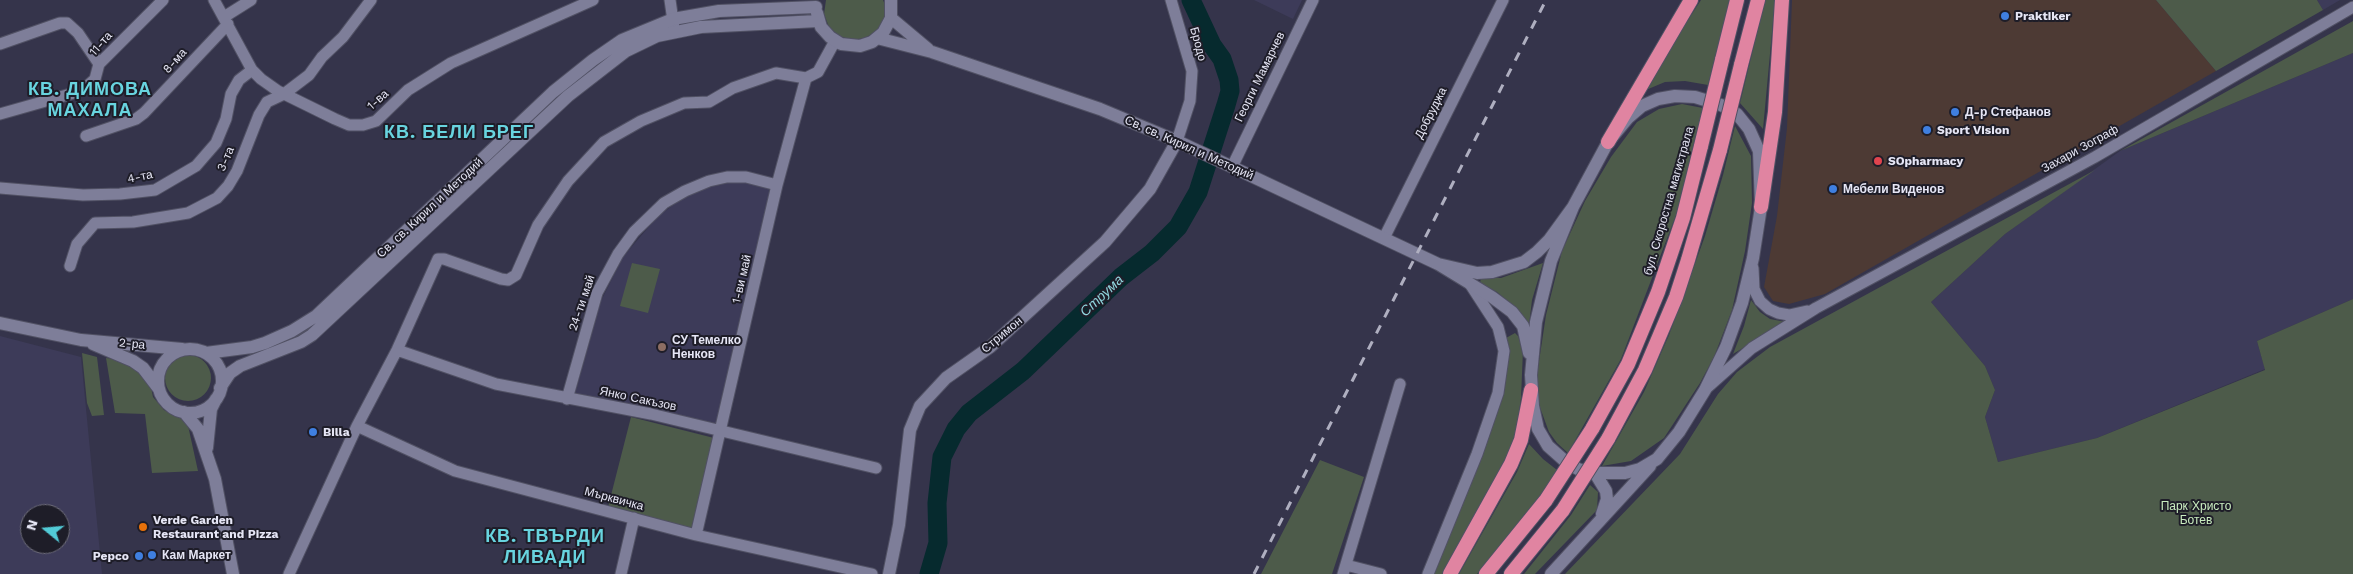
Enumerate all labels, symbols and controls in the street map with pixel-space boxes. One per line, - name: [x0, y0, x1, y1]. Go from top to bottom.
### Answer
- place label: Praktiker: [2015, 9, 2071, 23]
- marker: Praktiker: [1999, 10, 2011, 22]
- street label: Бродо: [1187, 25, 1209, 63]
- street label: 11-та: [86, 29, 116, 59]
- street label: Георги Мамарчев: [1232, 30, 1288, 124]
- street label: 8-ма: [160, 46, 190, 76]
- district label: КВ. ДИМОВА МАХАЛА: [27, 79, 153, 122]
- street label: Добруджа: [1412, 85, 1450, 141]
- street label: 1-ва: [364, 87, 392, 113]
- place label: Д-р Стефанов: [1965, 105, 2051, 119]
- marker: Д-р Стефанов: [1949, 106, 1961, 118]
- street label: Св. св. Кирил и Методий: [1122, 113, 1256, 183]
- district label: КВ. БЕЛИ БРЕГ: [382, 122, 536, 144]
- street label: Захари Зограф: [2039, 122, 2121, 176]
- place label: Sport Vision: [1937, 123, 2009, 137]
- marker: Sport Vision: [1921, 124, 1933, 136]
- street label: бул. Скоростна магистрала: [1641, 125, 1697, 277]
- street label: 3-та: [214, 145, 238, 173]
- place label: SOpharmacy: [1888, 154, 1963, 168]
- street label: Св. св. Кирил и Методий: [374, 155, 486, 261]
- marker: SOpharmacy: [1872, 155, 1884, 167]
- street label: 4-та: [126, 167, 154, 187]
- place label: Мебели Виденов: [1843, 182, 1944, 196]
- marker: Мебели Виденов: [1827, 183, 1839, 195]
- street label: 1-ви май: [729, 253, 755, 305]
- water label: Струма: [1077, 272, 1127, 320]
- street label: 24-ти май: [566, 273, 598, 333]
- street label: Стримон: [979, 314, 1025, 356]
- place label: СУ Темелко Ненков: [672, 333, 741, 361]
- street label: 2-ра: [118, 335, 146, 353]
- marker: СУ Темелко Ненков: [656, 341, 668, 353]
- street label: Янко Сакъзов: [598, 384, 678, 414]
- place label: Billa: [323, 425, 350, 439]
- marker: Billa: [307, 426, 319, 438]
- street label: Мърквичка: [583, 484, 645, 514]
- park label: Парк Христо Ботев: [2161, 499, 2231, 527]
- north arrow: [20, 504, 70, 554]
- place label: Verde Garden Restaurant and Pizza: [153, 513, 279, 541]
- text: N: [22, 518, 41, 532]
- marker: Verde Garden Restaurant and Pizza: [137, 521, 149, 533]
- district label: КВ. ТВЪРДИ ЛИВАДИ: [484, 526, 606, 568]
- place label: Кам Маркет: [162, 548, 231, 562]
- place label: Pepco: [93, 549, 129, 563]
- marker: Кам Маркет: [146, 549, 158, 561]
- marker: Pepco: [133, 550, 145, 562]

